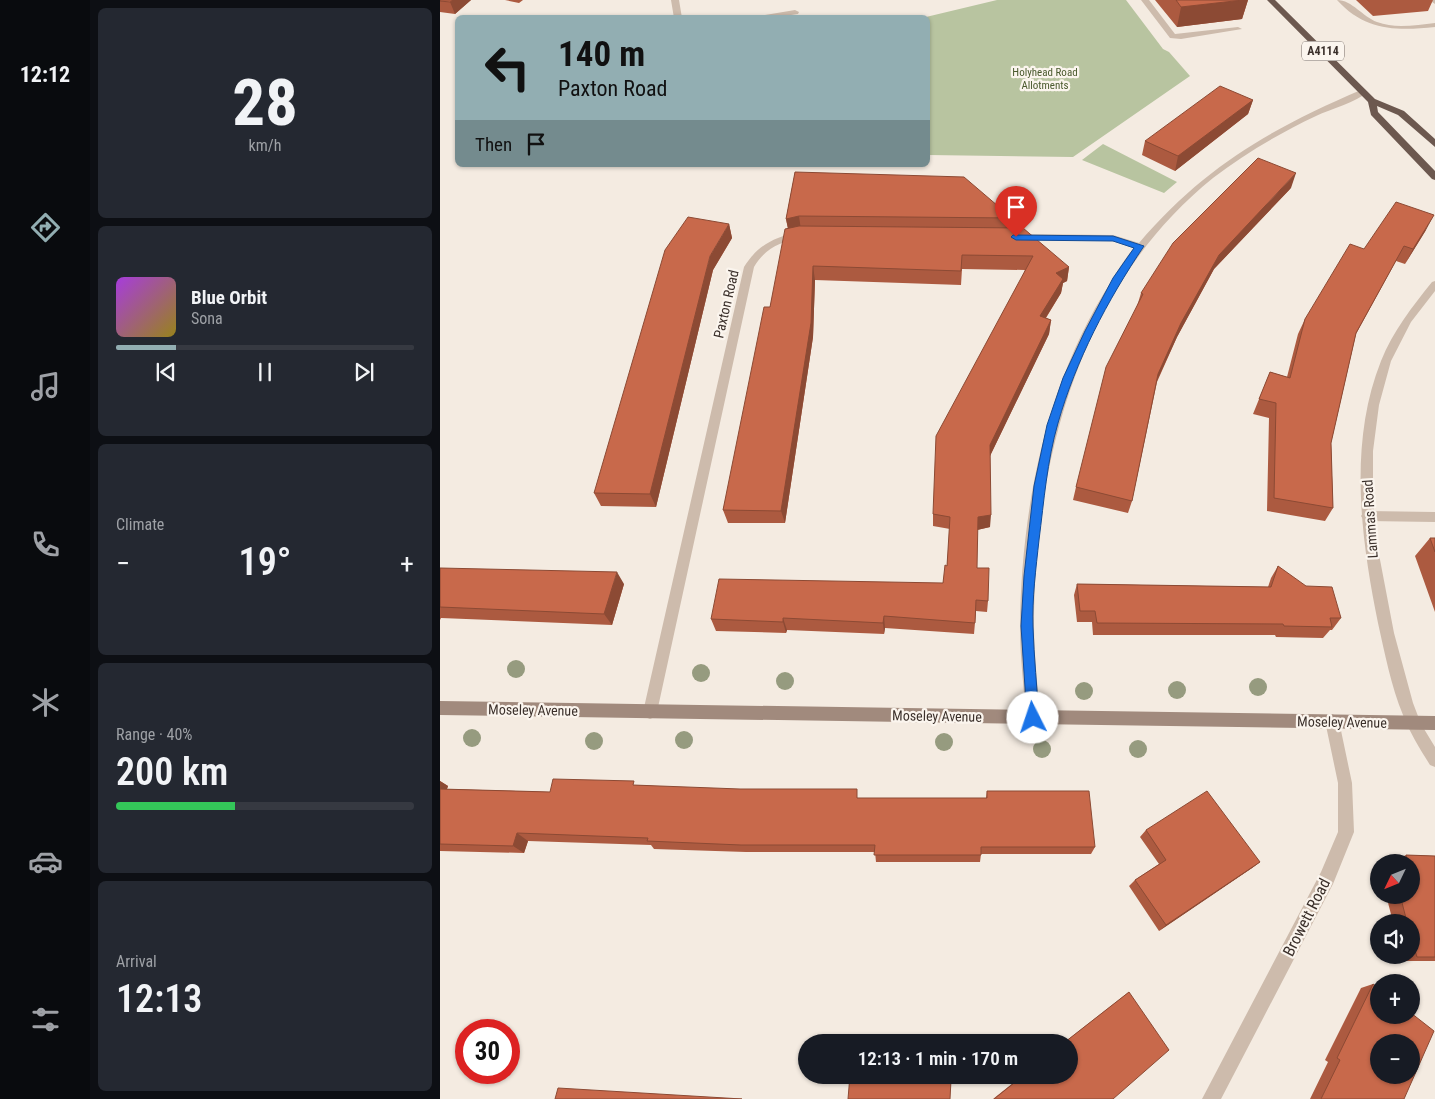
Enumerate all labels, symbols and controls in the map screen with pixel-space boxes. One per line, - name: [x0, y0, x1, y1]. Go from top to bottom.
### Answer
- text: 140 m: [558, 34, 645, 75]
- icon: left: [475, 35, 540, 100]
- road number: A4114: [1302, 41, 1344, 60]
- text: 12:12: [20, 62, 70, 87]
- text: 28: [232, 65, 298, 141]
- park label: Holyhead Road Allotments: [1012, 66, 1078, 92]
- text: Paxton Road: [558, 76, 667, 101]
- icon: arrive: [522, 130, 550, 158]
- text: Then: [475, 133, 512, 156]
- text: km/h: [249, 136, 281, 155]
- pin: [995, 186, 1037, 237]
- icon: arrive: [1002, 193, 1030, 221]
- icon: directions: [28, 210, 63, 245]
- street label: Paxton Road: [710, 268, 742, 340]
- text: Blue Orbit: [191, 286, 267, 309]
- text: Sona: [191, 309, 223, 328]
- icon: previous: [152, 358, 180, 386]
- icon: pause: [251, 358, 279, 386]
- icon: next: [350, 358, 378, 386]
- icon: music: [28, 369, 63, 404]
- street label: Lammas Road: [1359, 479, 1381, 559]
- text: Climate: [116, 515, 164, 534]
- icon: phone: [28, 527, 63, 562]
- text: 19°: [239, 540, 291, 584]
- text: −: [116, 547, 130, 580]
- text: +: [400, 547, 414, 580]
- icon: climate: [28, 685, 63, 720]
- position arrow: [1006, 691, 1058, 743]
- street label: Moseley Avenue: [488, 701, 578, 719]
- street label: Moseley Avenue: [892, 707, 982, 725]
- street label: Moseley Avenue: [1297, 713, 1387, 731]
- text: Range · 40%: [116, 725, 192, 744]
- text: 200 km: [116, 750, 228, 794]
- icon: car: [28, 844, 63, 879]
- north arrow: [1370, 854, 1420, 904]
- map controls: [1370, 854, 1420, 1084]
- street label: Browett Road: [1279, 875, 1334, 959]
- button: sound: [1370, 914, 1420, 964]
- text: Arrival: [116, 952, 157, 971]
- button: +: [1370, 974, 1420, 1024]
- text: 12:13: [116, 977, 202, 1021]
- icon: filters: [28, 1002, 63, 1037]
- speed limit sign: 30: [455, 1019, 520, 1084]
- button: −: [1370, 1034, 1420, 1084]
- text: 12:13 · 1 min · 170 m: [858, 1047, 1018, 1070]

